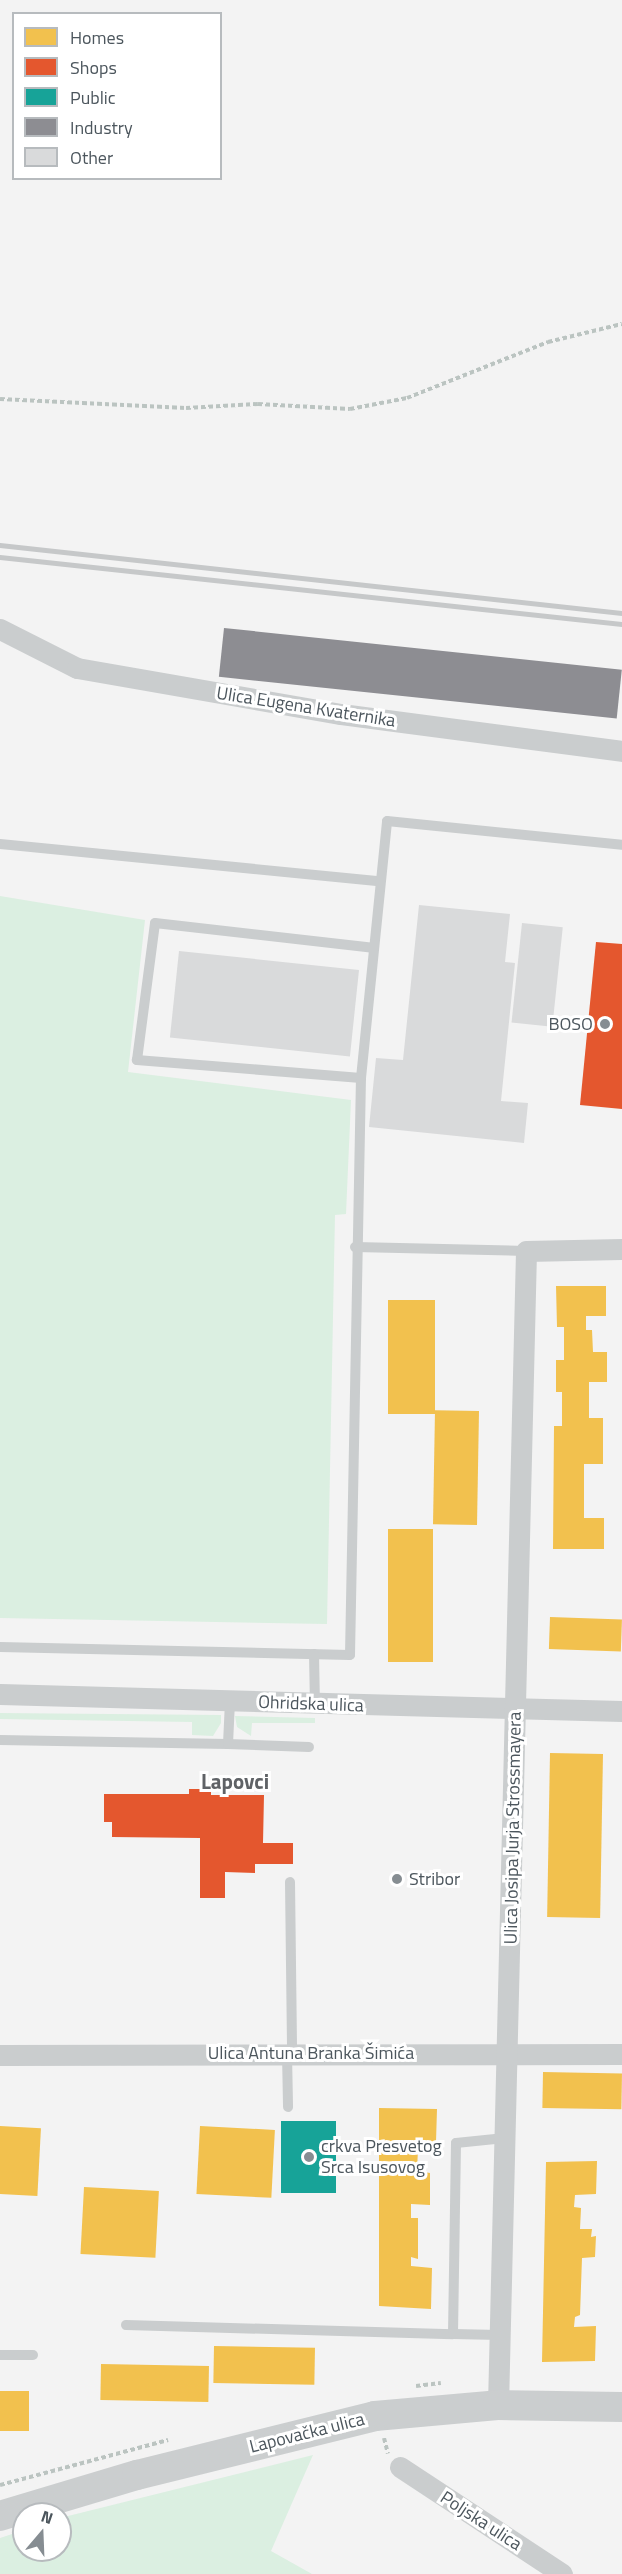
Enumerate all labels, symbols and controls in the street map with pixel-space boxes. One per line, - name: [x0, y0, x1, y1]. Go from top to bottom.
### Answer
- legend: [12, 12, 222, 180]
- text: Homes: [70, 24, 124, 51]
- text: Shops: [70, 54, 117, 81]
- text: Public: [70, 84, 116, 111]
- text: Industry: [70, 114, 133, 141]
- text: Other: [70, 144, 113, 171]
- street label: Ulica Eugena Kvaternika: [215, 682, 397, 732]
- place label: BOSO: [548, 1013, 593, 1035]
- marker: BOSO: [598, 1017, 612, 1031]
- street label: Ohridska ulica: [258, 1691, 364, 1717]
- street label: Ulica Josipa Jurja Strossmayera: [500, 1711, 526, 1945]
- district label: Lapovci: [201, 1768, 269, 1794]
- place label: Stribor: [409, 1868, 460, 1890]
- marker: Stribor: [390, 1872, 404, 1886]
- street label: Ulica Antuna Branka Šimića: [208, 2042, 414, 2064]
- place label: crkva Presvetog Srca Isusovog: [321, 2136, 442, 2178]
- marker: crkva Presvetog Srca Isusovog: [302, 2150, 316, 2164]
- street label: Lapovačka ulica: [247, 2408, 367, 2458]
- street label: Poljska ulica: [436, 2487, 526, 2555]
- north arrow: [12, 2502, 72, 2562]
- text: N: [38, 2504, 56, 2530]

